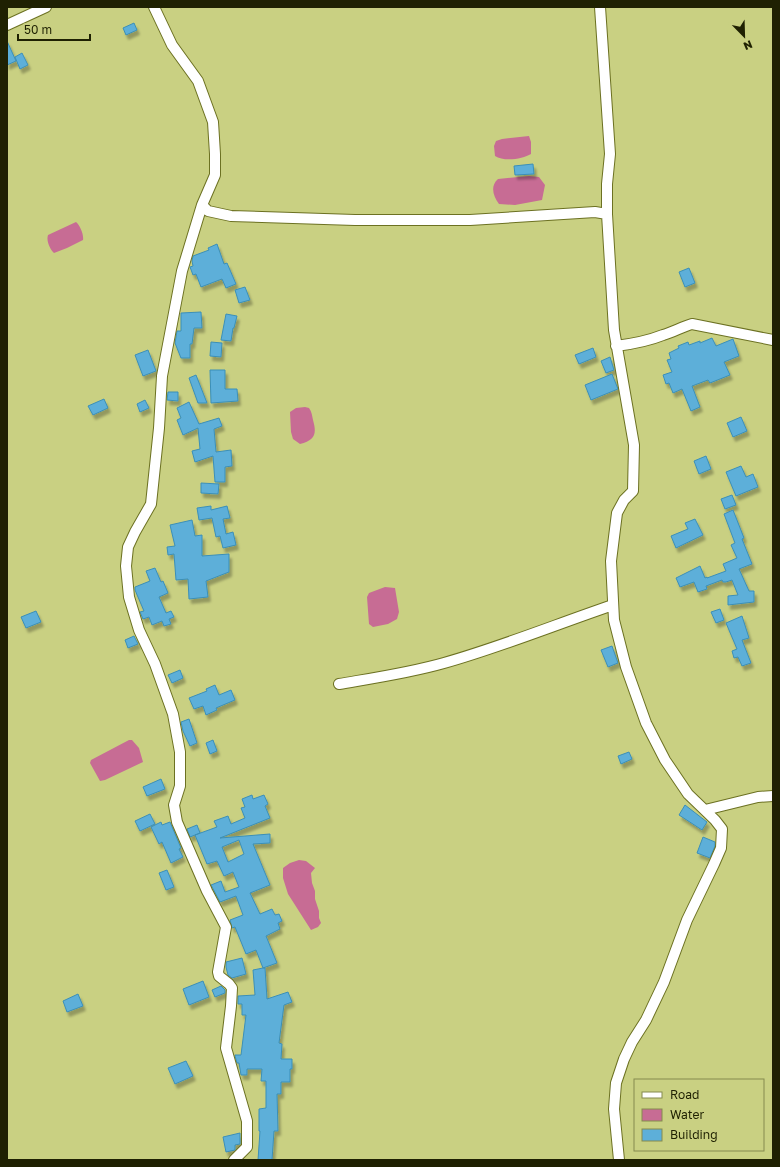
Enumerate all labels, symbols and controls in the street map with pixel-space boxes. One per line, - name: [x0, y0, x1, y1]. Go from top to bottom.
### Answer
- scale bar: [18, 16, 90, 42]
- north arrow: [724, 16, 764, 56]
- text: 50 m: [24, 22, 52, 37]
- text: N: [742, 38, 754, 53]
- legend: [634, 1079, 764, 1151]
- text: Road: [670, 1087, 699, 1102]
- text: Water: [670, 1107, 704, 1122]
- text: Building: [670, 1127, 718, 1142]

